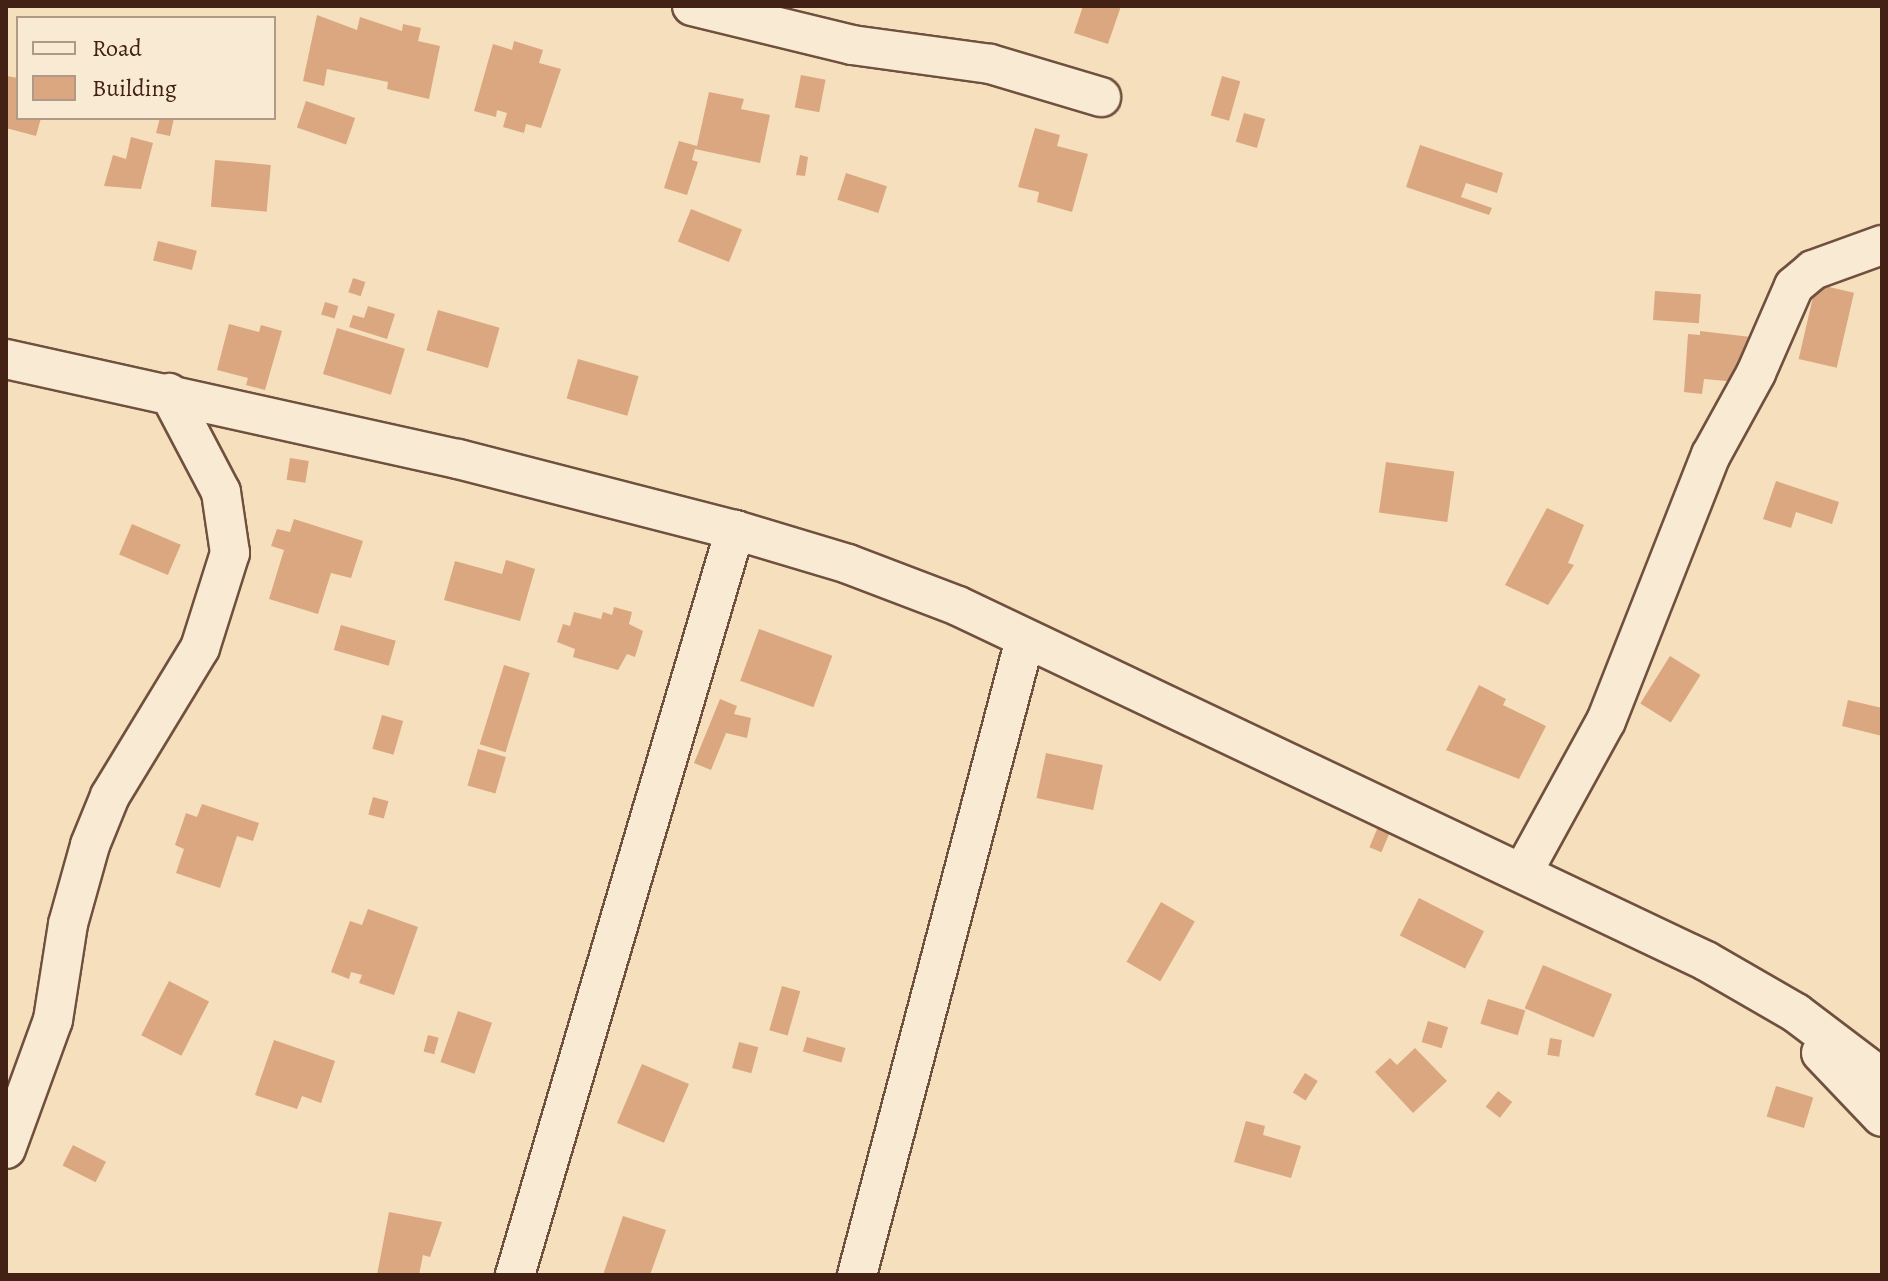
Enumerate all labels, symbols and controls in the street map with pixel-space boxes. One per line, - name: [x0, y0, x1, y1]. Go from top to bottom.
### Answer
- legend: [16, 16, 276, 120]
- text: Road: [92, 32, 142, 64]
- text: Building: [92, 72, 177, 104]

